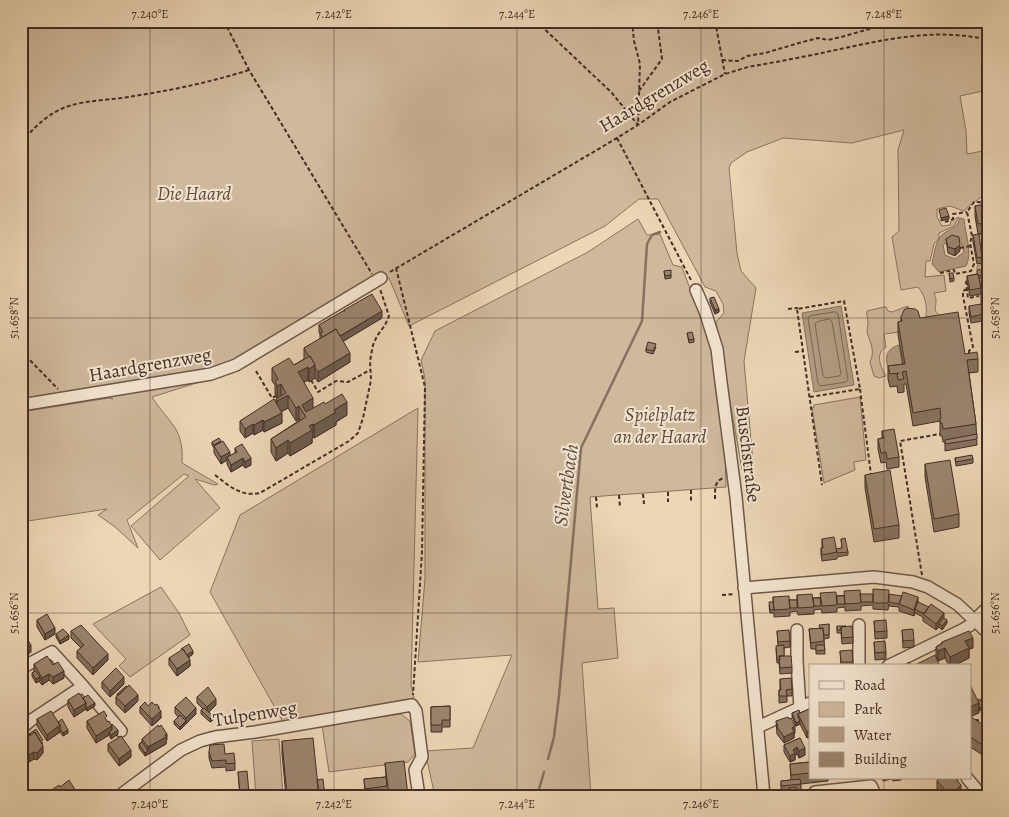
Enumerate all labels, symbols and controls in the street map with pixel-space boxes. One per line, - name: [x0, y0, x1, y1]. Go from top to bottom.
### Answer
- text: 7.240°E: [132, 6, 168, 22]
- text: 7.242°E: [316, 6, 352, 22]
- text: 7.244°E: [499, 6, 535, 22]
- text: 7.246°E: [683, 6, 719, 22]
- text: 7.248°E: [866, 6, 902, 22]
- street label: Haardgrenzweg: [594, 53, 714, 139]
- park label: Die Haard: [157, 181, 231, 207]
- text: 51.658°N: [6, 297, 22, 339]
- text: 51.658°N: [987, 297, 1003, 339]
- street label: Haardgrenzweg: [87, 341, 214, 389]
- park label: Spielplatz an der Haard: [614, 402, 707, 450]
- street label: Buschstraße: [729, 404, 767, 504]
- water label: Silvertbach: [547, 442, 585, 528]
- text: 51.656°N: [6, 592, 22, 634]
- text: 51.656°N: [987, 592, 1003, 634]
- legend: [809, 664, 972, 780]
- text: Road: [854, 675, 886, 695]
- street label: Tulpenweg: [211, 694, 299, 733]
- text: Park: [854, 699, 883, 719]
- text: Water: [853, 725, 891, 745]
- text: Building: [854, 749, 907, 769]
- text: 7.240°E: [132, 796, 168, 812]
- text: 7.242°E: [316, 796, 352, 812]
- text: 7.244°E: [499, 796, 535, 812]
- text: 7.246°E: [683, 796, 719, 812]

